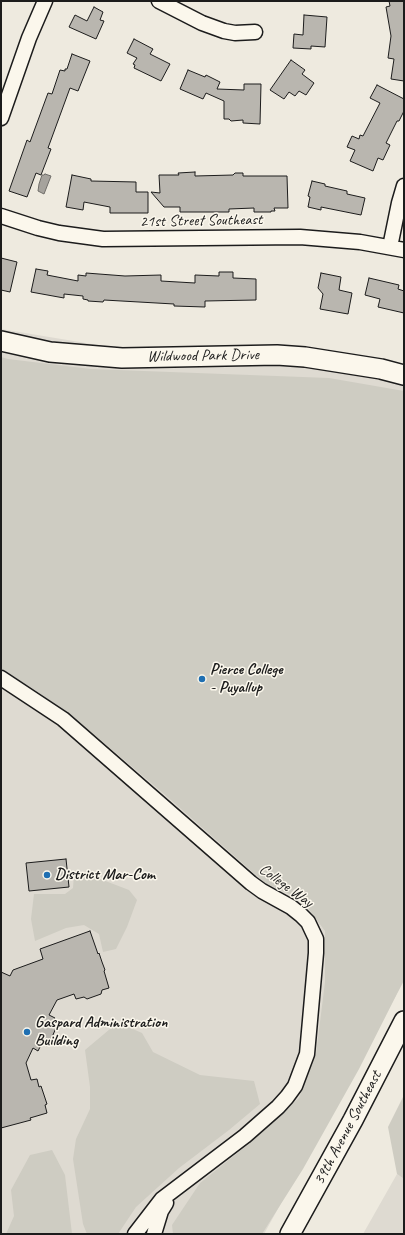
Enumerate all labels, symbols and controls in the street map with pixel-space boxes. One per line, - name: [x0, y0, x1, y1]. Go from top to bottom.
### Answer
- street label: 21st Street Southeast: [140, 210, 262, 232]
- street label: Wildwood Park Drive: [147, 345, 259, 367]
- place label: Pierce College - Puyallup: [210, 660, 282, 698]
- marker: Pierce College - Puyallup: [197, 674, 207, 684]
- street label: College Way: [255, 860, 317, 912]
- place label: District Mar-Com: [55, 865, 155, 885]
- marker: District Mar-Com: [42, 870, 52, 880]
- place label: Gaspard Administration Building: [35, 1013, 167, 1051]
- marker: Gaspard Administration Building: [22, 1027, 32, 1037]
- street label: 39th Avenue Southeast: [310, 1068, 386, 1188]

